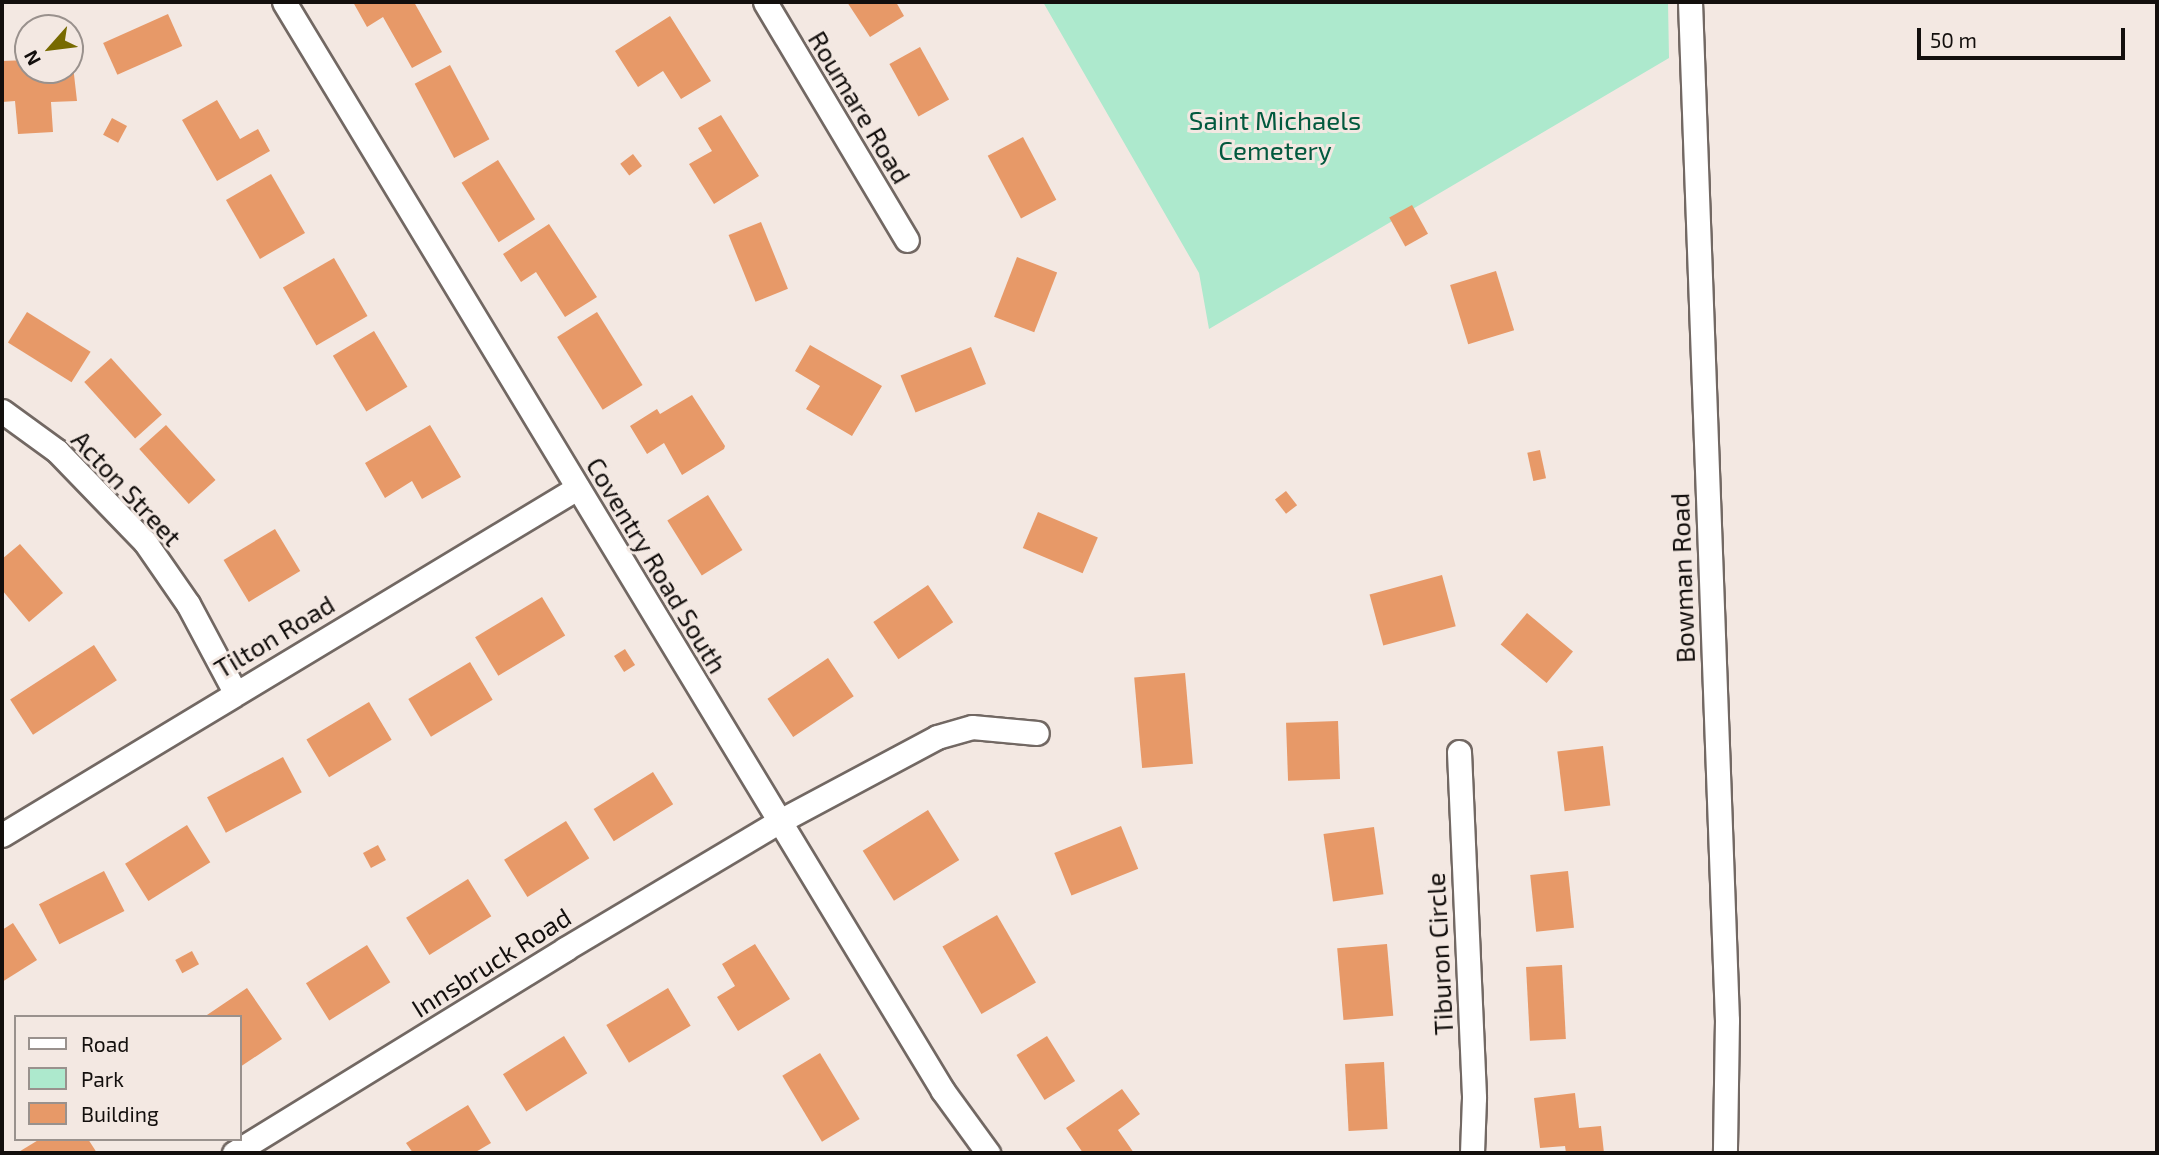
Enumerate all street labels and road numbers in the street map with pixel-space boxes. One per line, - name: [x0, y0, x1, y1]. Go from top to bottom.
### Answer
- street label: Roumare Road: [802, 25, 918, 189]
- street label: Acton Street: [66, 424, 188, 552]
- street label: Coventry Road South: [580, 451, 734, 679]
- street label: Bowman Road: [1663, 492, 1701, 664]
- street label: Tilton Road: [208, 588, 340, 684]
- street label: Tiburon Circle: [1419, 872, 1459, 1036]
- street label: Innsbruck Road: [406, 901, 576, 1023]

